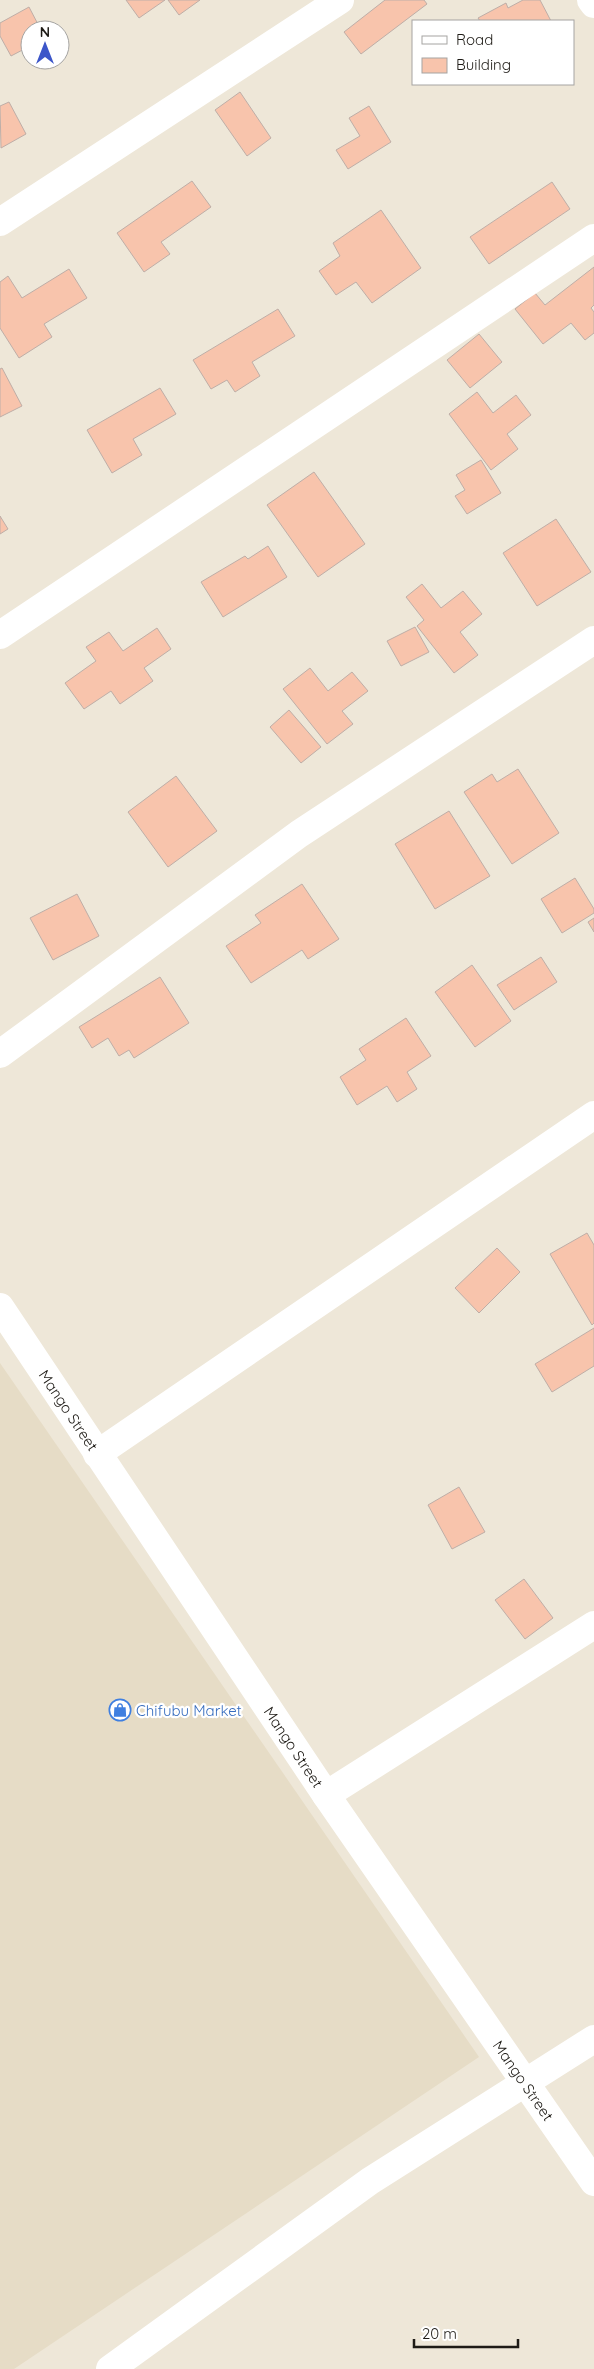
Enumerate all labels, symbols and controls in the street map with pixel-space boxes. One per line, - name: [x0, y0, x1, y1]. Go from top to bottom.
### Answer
- north arrow: [20, 20, 70, 70]
- legend: [412, 20, 574, 85]
- text: N: [40, 23, 50, 41]
- text: Road: [456, 30, 493, 49]
- text: Building: [456, 55, 511, 74]
- street label: Mango Street: [35, 1366, 103, 1454]
- shop icon: Chifubu Market: [108, 1698, 132, 1722]
- place label: Chifubu Market: [136, 1701, 242, 1720]
- street label: Mango Street: [260, 1703, 328, 1791]
- street label: Mango Street: [489, 2037, 558, 2124]
- scale bar: [414, 2316, 518, 2348]
- text: 20 m: [422, 2324, 457, 2343]

